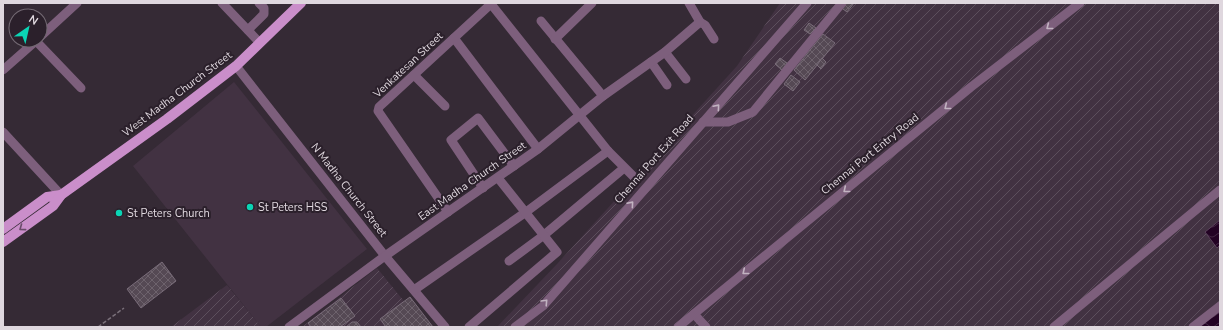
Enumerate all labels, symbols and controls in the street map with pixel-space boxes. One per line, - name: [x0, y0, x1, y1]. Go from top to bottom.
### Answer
- north arrow: [8, 8, 48, 48]
- text: N: [26, 12, 41, 29]
- one-way arrow: [1046, 22, 1053, 29]
- street label: Venkatesan Street: [369, 29, 446, 102]
- street label: West Madha Church Street: [119, 48, 235, 140]
- one-way arrow: [944, 103, 951, 110]
- one-way arrow: [712, 104, 719, 111]
- street label: Chennai Port Entry Road: [818, 110, 922, 198]
- street label: Chennai Port Exit Road: [611, 111, 697, 207]
- street label: East Madha Church Street: [415, 138, 529, 224]
- street label: N Madha Church Street: [308, 140, 391, 240]
- one-way arrow: [843, 185, 851, 192]
- place label: St Peters HSS: [258, 200, 328, 215]
- marker: St Peters HSS: [245, 202, 255, 212]
- one-way arrow: [626, 202, 633, 209]
- place label: St Peters Church: [127, 206, 210, 221]
- marker: St Peters Church: [114, 208, 124, 218]
- one-way arrow: [19, 223, 26, 231]
- one-way arrow: [743, 267, 750, 274]
- one-way arrow: [541, 299, 548, 307]

